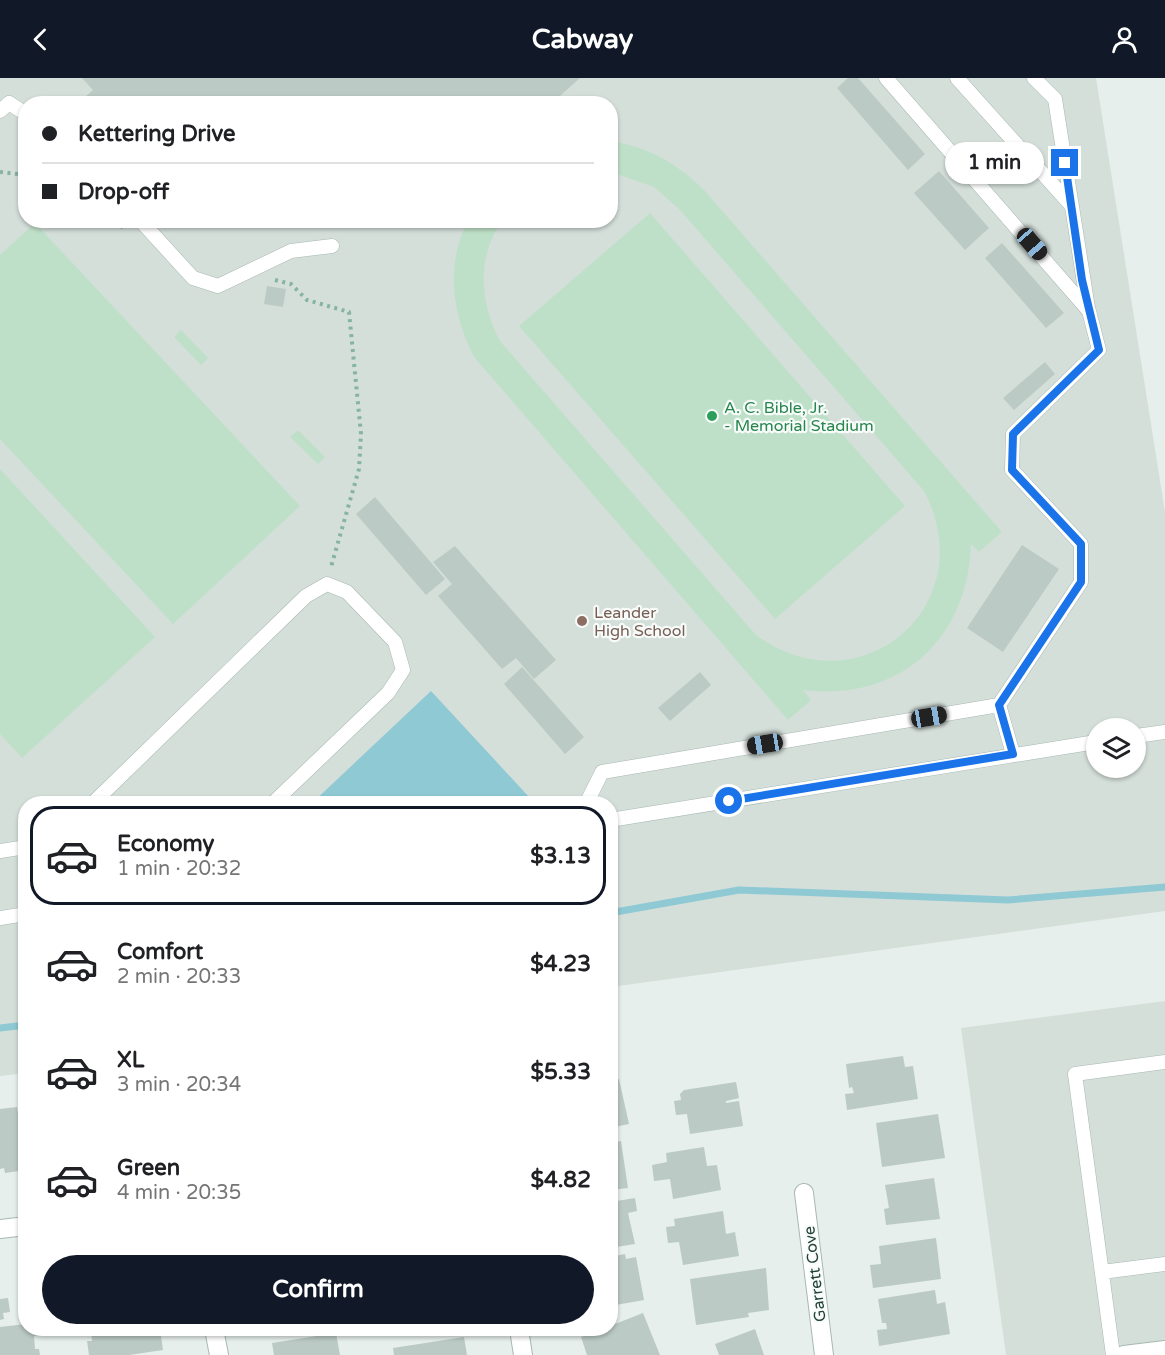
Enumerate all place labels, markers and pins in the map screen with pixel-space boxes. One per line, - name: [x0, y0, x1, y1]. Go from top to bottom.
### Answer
- place label: A. C. Bible, Jr. - Memorial Stadium: [724, 398, 874, 436]
- marker: A. C. Bible, Jr. - Memorial Stadium: [705, 409, 719, 423]
- place label: Leander High School: [594, 603, 685, 641]
- marker: Leander High School: [575, 614, 589, 628]

